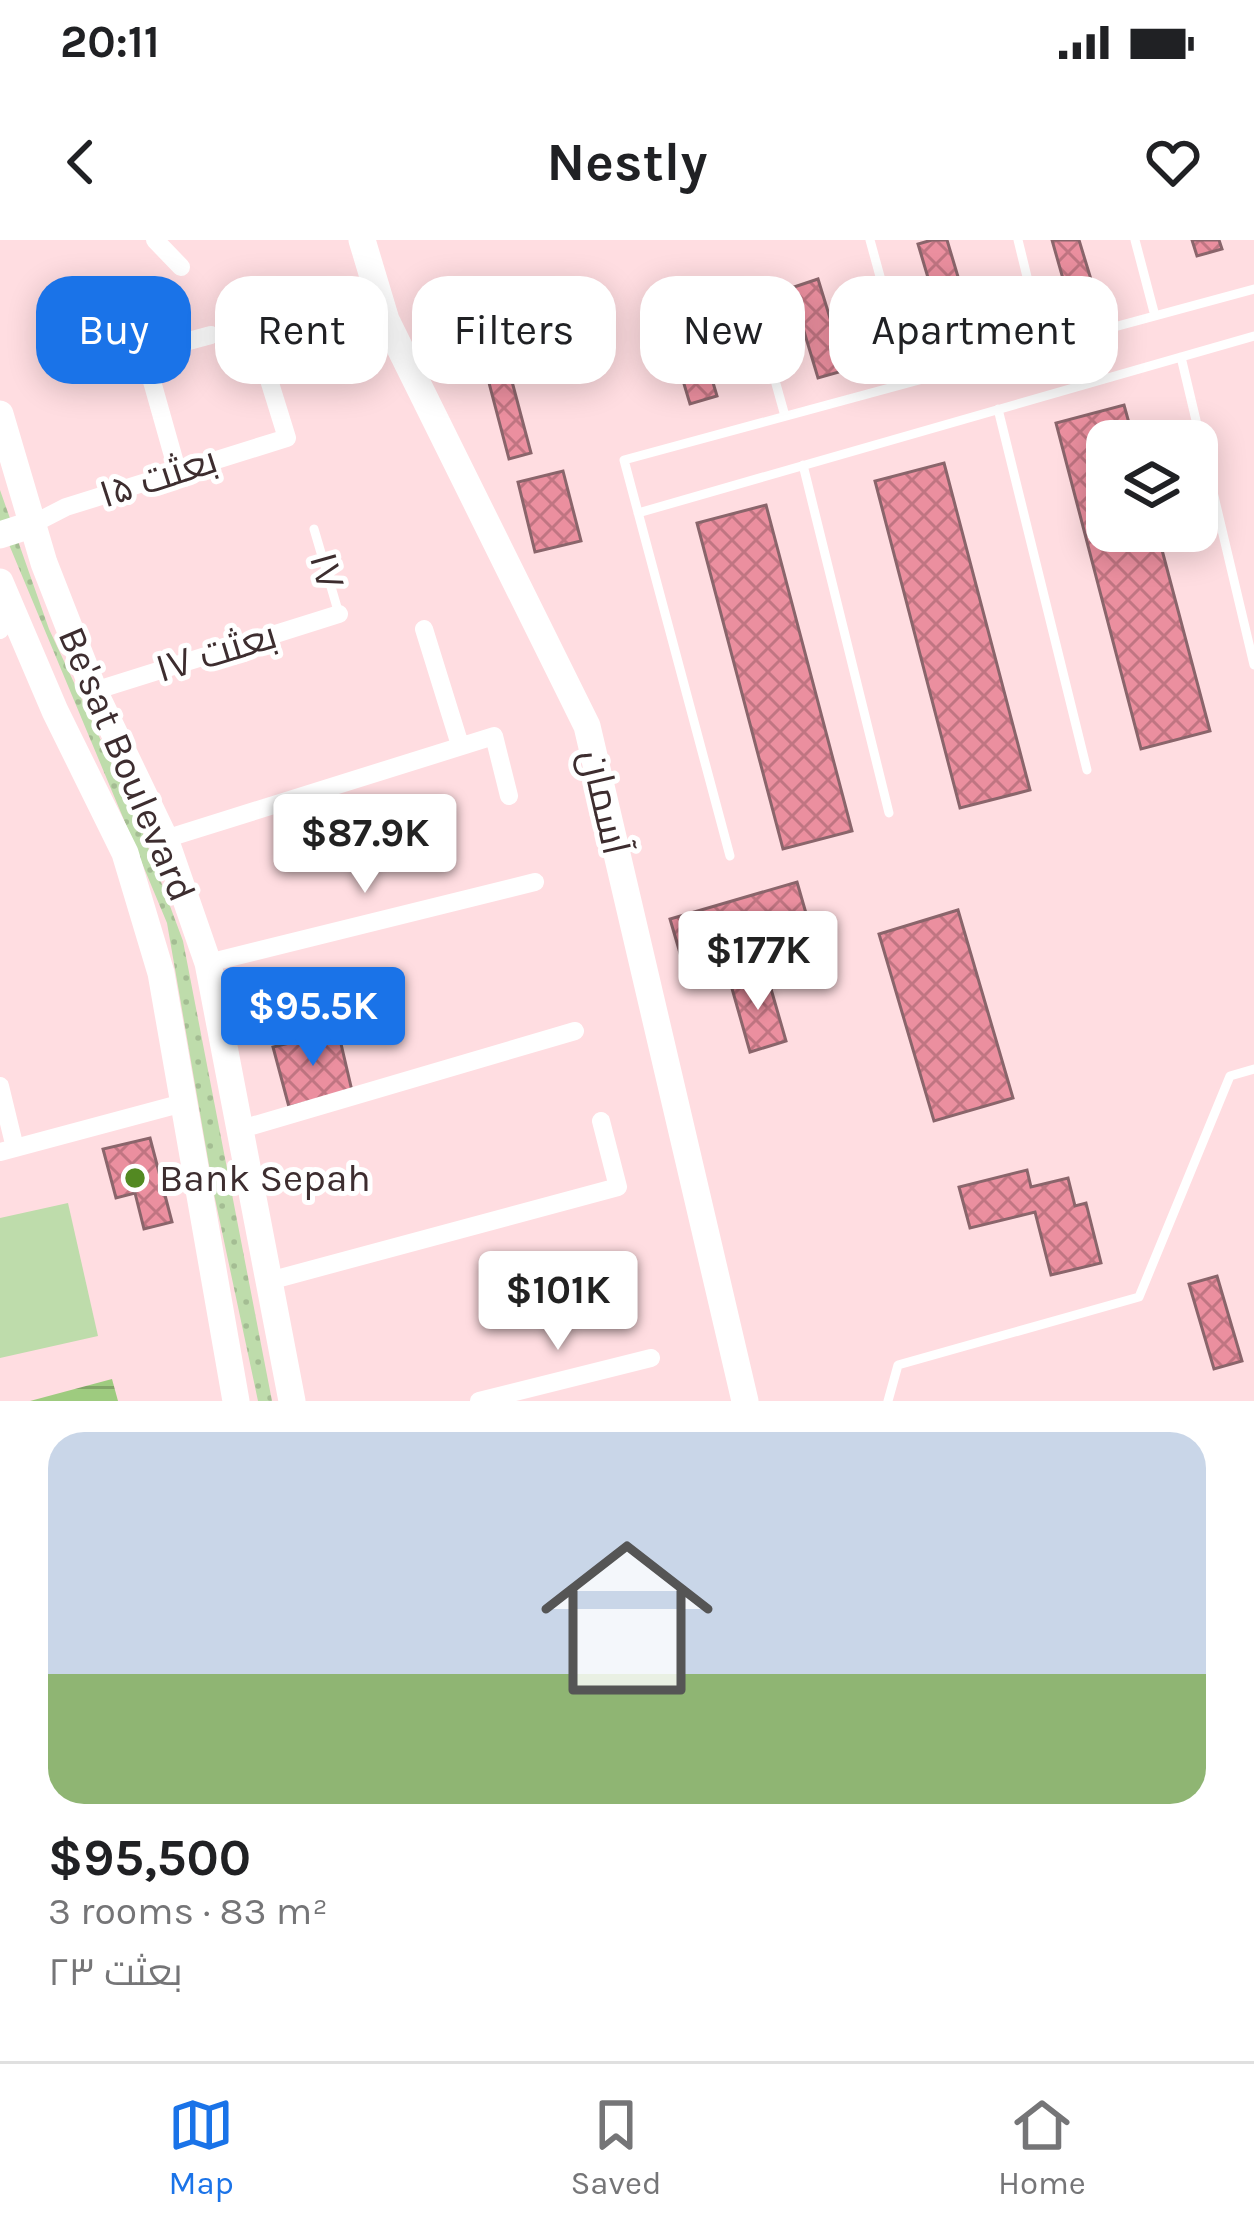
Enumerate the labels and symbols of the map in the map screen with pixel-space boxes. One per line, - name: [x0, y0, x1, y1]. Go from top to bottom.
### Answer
- street label: بعثت ۱۵: [93, 436, 223, 518]
- street label: ۱۷: [300, 547, 354, 595]
- street label: بعثت ۱۷: [150, 612, 282, 692]
- street label: Be'sat Boulevard: [48, 620, 206, 908]
- street label: آسمان: [571, 745, 639, 859]
- pin: $87.9K: [267, 794, 463, 896]
- pin: $177K: [674, 911, 842, 1013]
- pin: $95.5K: [215, 967, 411, 1069]
- place label: Bank Sepah: [159, 1155, 371, 1201]
- marker: Bank Sepah: [122, 1165, 148, 1191]
- pin: $101K: [474, 1251, 642, 1353]

